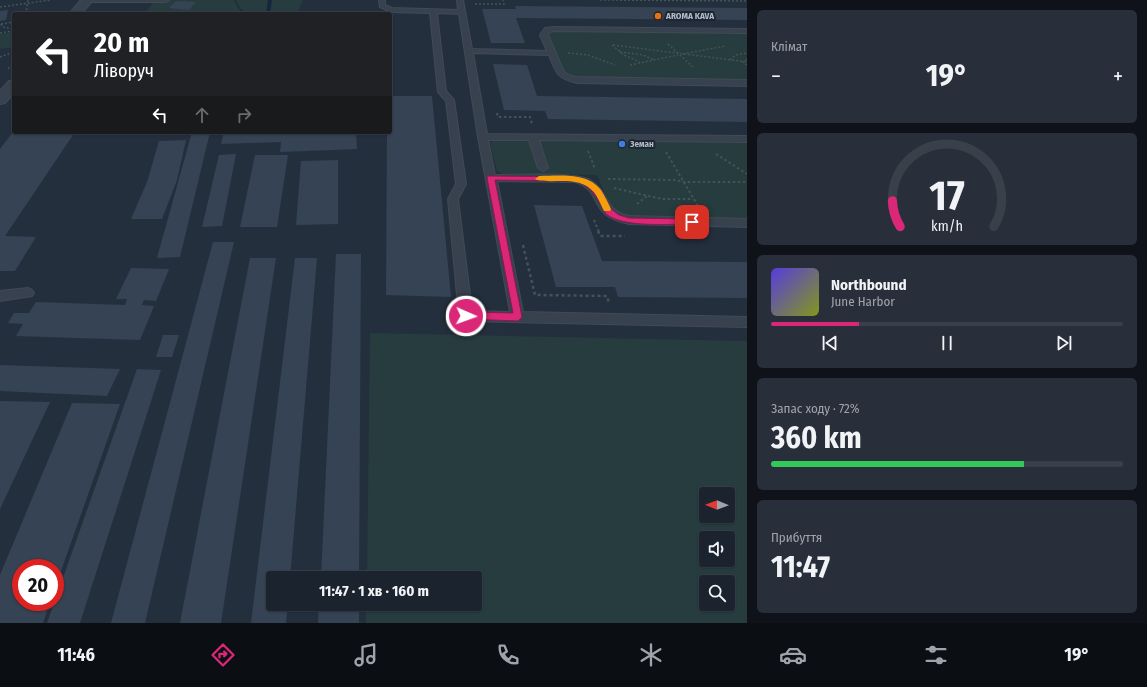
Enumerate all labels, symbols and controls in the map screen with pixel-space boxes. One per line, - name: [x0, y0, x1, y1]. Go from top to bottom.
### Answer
- marker: AROMA KAVA: [653, 11, 663, 21]
- place label: AROMA KAVA: [665, 11, 714, 21]
- text: 20 m: [94, 26, 149, 59]
- icon: left: [28, 28, 80, 80]
- text: Клімат: [771, 39, 807, 54]
- text: 19°: [926, 58, 968, 94]
- text: Ліворуч: [94, 60, 154, 82]
- text: −: [771, 63, 781, 90]
- text: +: [1113, 63, 1123, 90]
- icon: left: [149, 104, 171, 126]
- icon: ahead: [191, 104, 213, 126]
- icon: right: [233, 104, 255, 126]
- marker: Земан: [617, 139, 627, 149]
- place label: Земан: [629, 139, 654, 149]
- text: 17: [929, 171, 965, 221]
- pin: [675, 205, 709, 239]
- icon: arrive: [681, 211, 703, 233]
- text: km/h: [931, 217, 963, 234]
- text: Northbound: [831, 276, 907, 294]
- text: June Harbor: [831, 294, 895, 309]
- position arrow: [445, 295, 487, 337]
- icon: previous: [819, 332, 841, 354]
- icon: pause: [936, 332, 958, 354]
- icon: next: [1053, 332, 1075, 354]
- text: Запас ходу · 72%: [771, 401, 860, 416]
- text: 360 km: [771, 420, 862, 456]
- north arrow: [699, 487, 735, 523]
- map controls: [699, 487, 735, 611]
- text: Прибуття: [771, 530, 822, 545]
- button: sound: [699, 531, 735, 567]
- text: 11:47: [771, 549, 830, 585]
- speed limit sign: 20: [12, 559, 64, 611]
- button: search: [699, 575, 735, 611]
- text: 11:47 · 1 хв · 160 m: [319, 582, 429, 600]
- icon: directions: [209, 641, 237, 669]
- icon: music: [352, 641, 380, 669]
- icon: phone: [494, 641, 522, 669]
- icon: climate: [637, 641, 665, 669]
- icon: car: [779, 641, 807, 669]
- icon: filters: [922, 641, 950, 669]
- text: 11:46: [57, 644, 95, 666]
- text: 19°: [1064, 644, 1090, 666]

